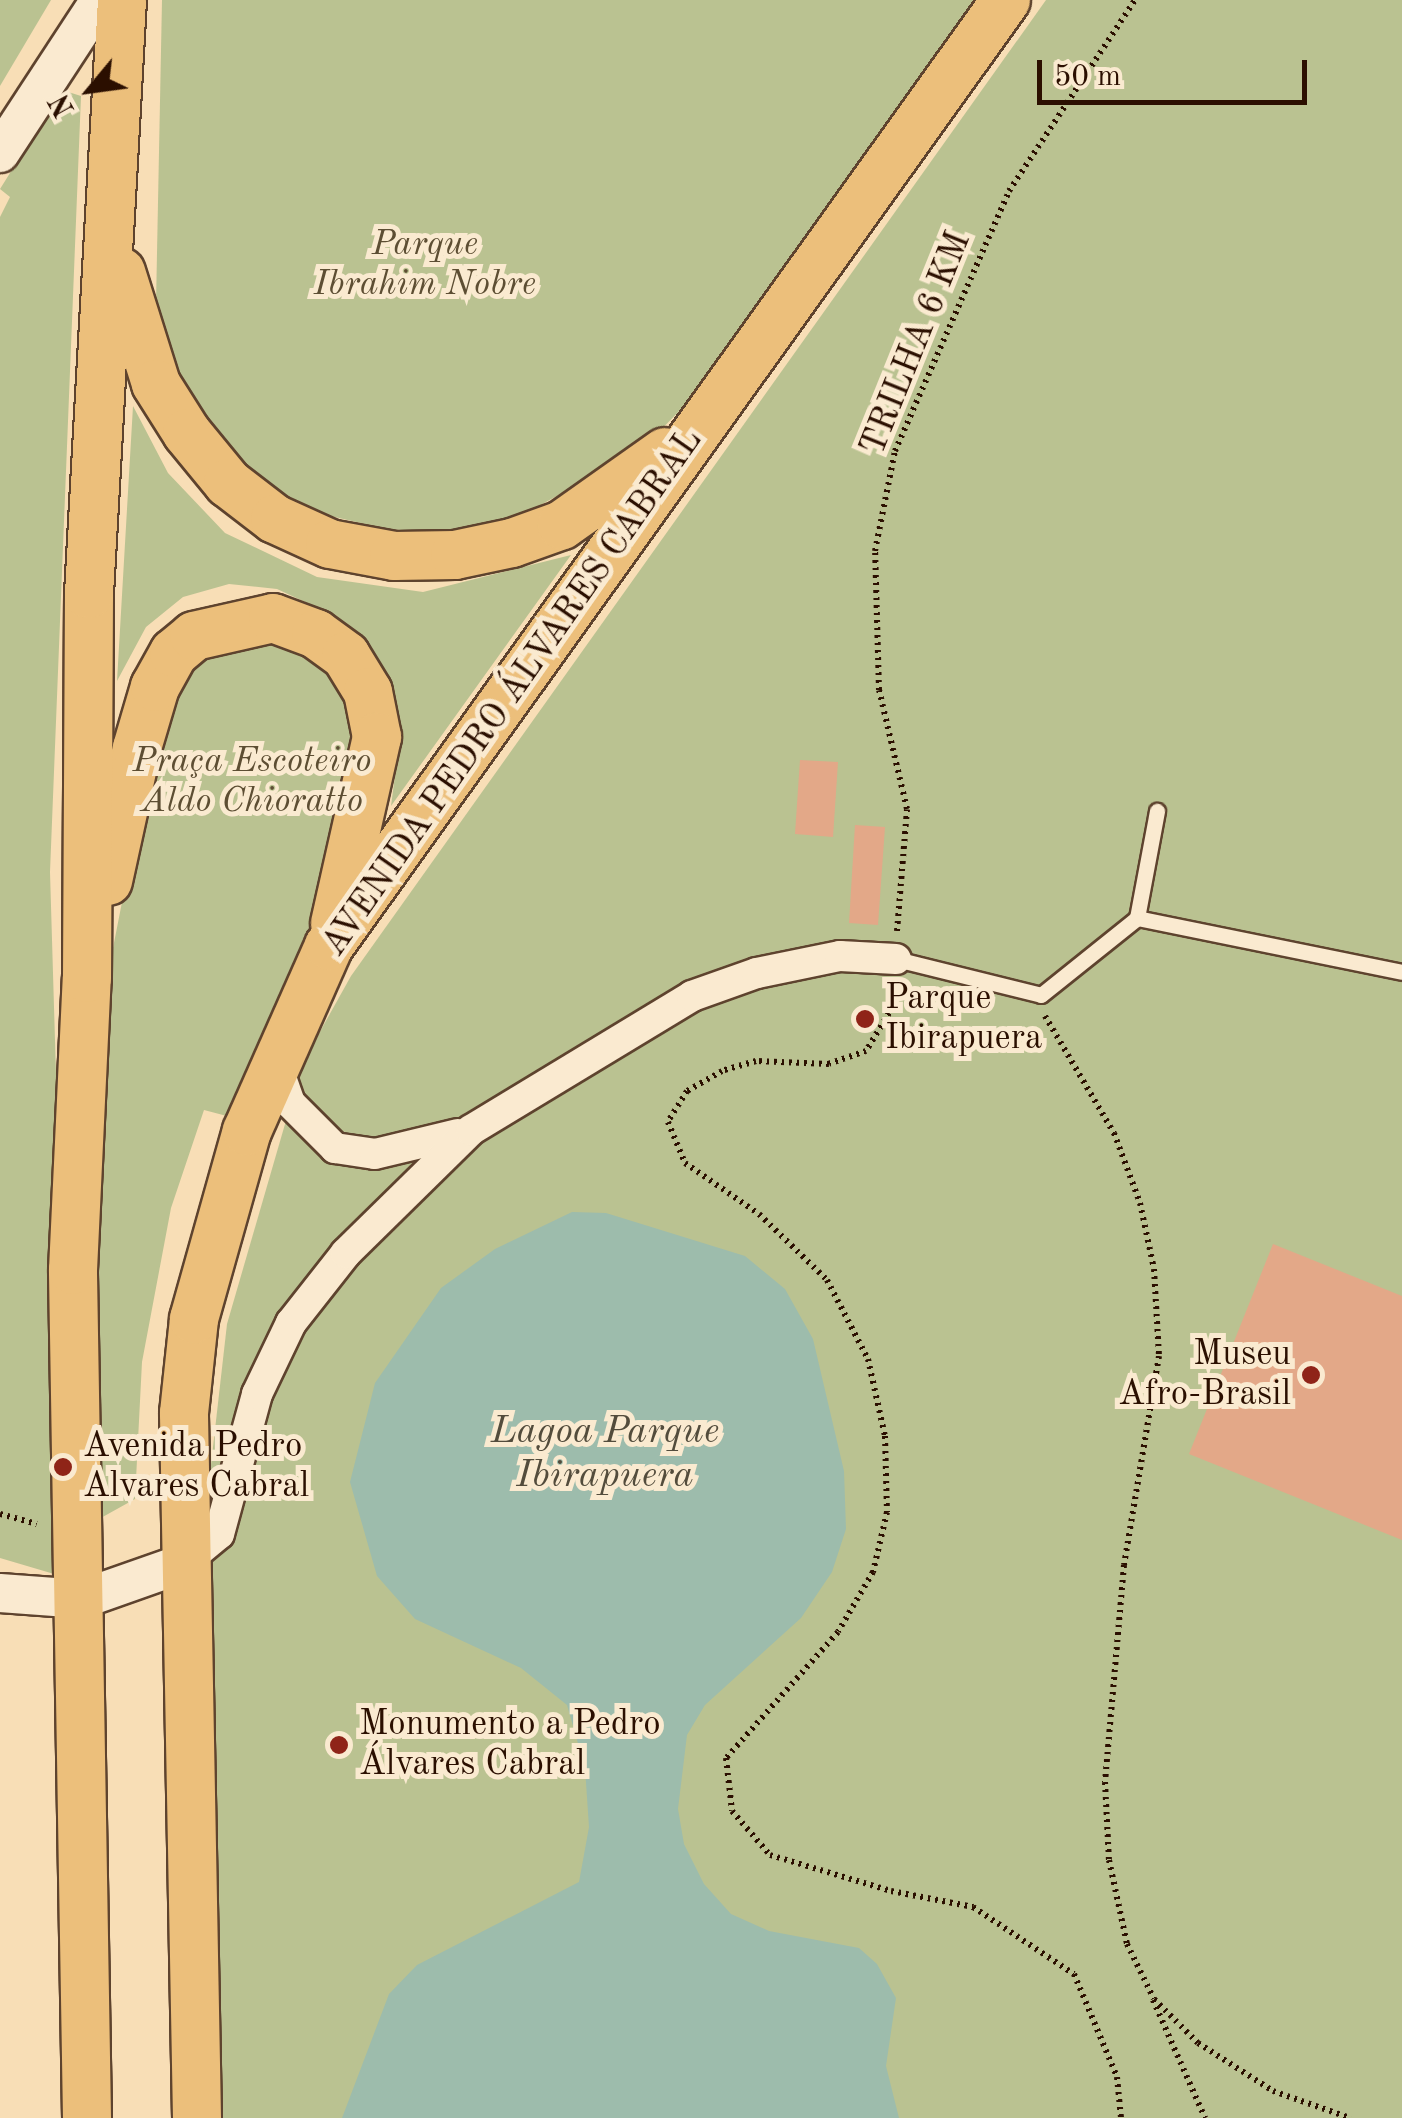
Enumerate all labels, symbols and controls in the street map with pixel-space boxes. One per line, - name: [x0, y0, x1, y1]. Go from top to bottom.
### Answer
- north arrow: [40, 40, 140, 140]
- scale bar: [1042, 40, 1312, 102]
- text: 50 m: [1054, 62, 1121, 92]
- text: N: [46, 88, 81, 121]
- park label: Parque Ibrahim Nobre: [314, 224, 536, 306]
- street label: TRILHA 6 KM: [853, 226, 981, 462]
- street label: AVENIDA PEDRO ÁLVARES CABRAL: [314, 421, 712, 965]
- park label: Praça Escoteiro Aldo Chioratto: [133, 741, 371, 823]
- place label: Parque Ibirapuera: [885, 978, 1042, 1060]
- marker: Parque Ibirapuera: [854, 1008, 876, 1030]
- place label: Museu Afro-Brasil: [1118, 1334, 1291, 1416]
- marker: Museu Afro-Brasil: [1300, 1364, 1322, 1386]
- water label: Lagoa Parque Ibirapuera: [491, 1410, 719, 1500]
- place label: Avenida Pedro Alvares Cabral: [83, 1426, 309, 1508]
- marker: Avenida Pedro Alvares Cabral: [52, 1456, 74, 1478]
- place label: Monumento a Pedro Álvares Cabral: [359, 1704, 661, 1786]
- marker: Monumento a Pedro Álvares Cabral: [328, 1734, 350, 1756]

